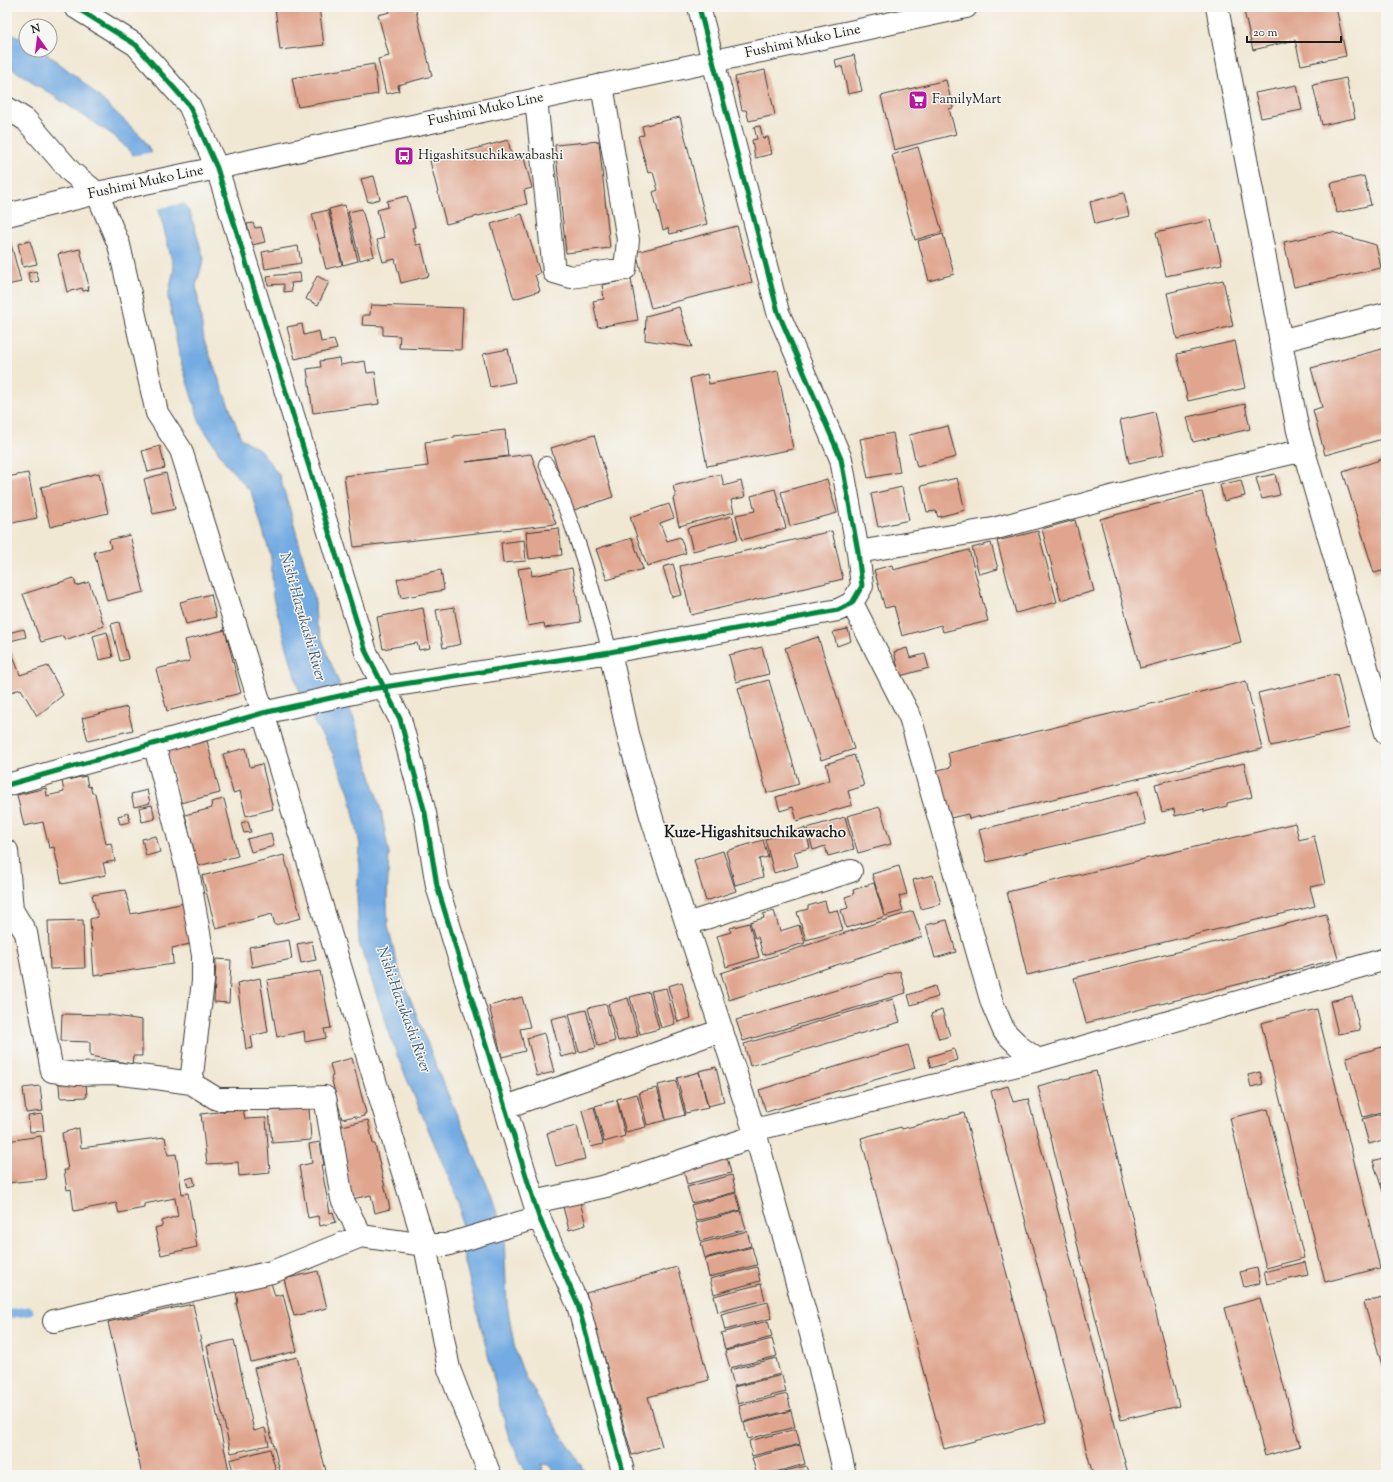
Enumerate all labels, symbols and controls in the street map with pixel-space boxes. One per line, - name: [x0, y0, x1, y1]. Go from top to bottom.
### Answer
- north arrow: [18, 18, 58, 58]
- scale bar: [1247, 18, 1341, 44]
- text: N: [29, 20, 42, 38]
- street label: Fushimi Muko Line: [743, 20, 863, 64]
- text: 20 m: [1253, 24, 1278, 42]
- street label: Fushimi Muko Line: [426, 88, 546, 132]
- supermarket icon: FamilyMart: [907, 89, 929, 111]
- place label: FamilyMart: [932, 90, 1001, 110]
- bus stop icon: Higashitsuchikawabashi: [393, 145, 415, 167]
- place label: Higashitsuchikawabashi: [418, 146, 563, 166]
- street label: Fushimi Muko Line: [86, 161, 206, 205]
- water label: Nishi-Hazukashi River: [274, 550, 331, 684]
- district label: Kuze-Higashitsuchikawacho: [664, 823, 846, 844]
- water label: Nishi-Hazukashi River: [370, 944, 436, 1077]

